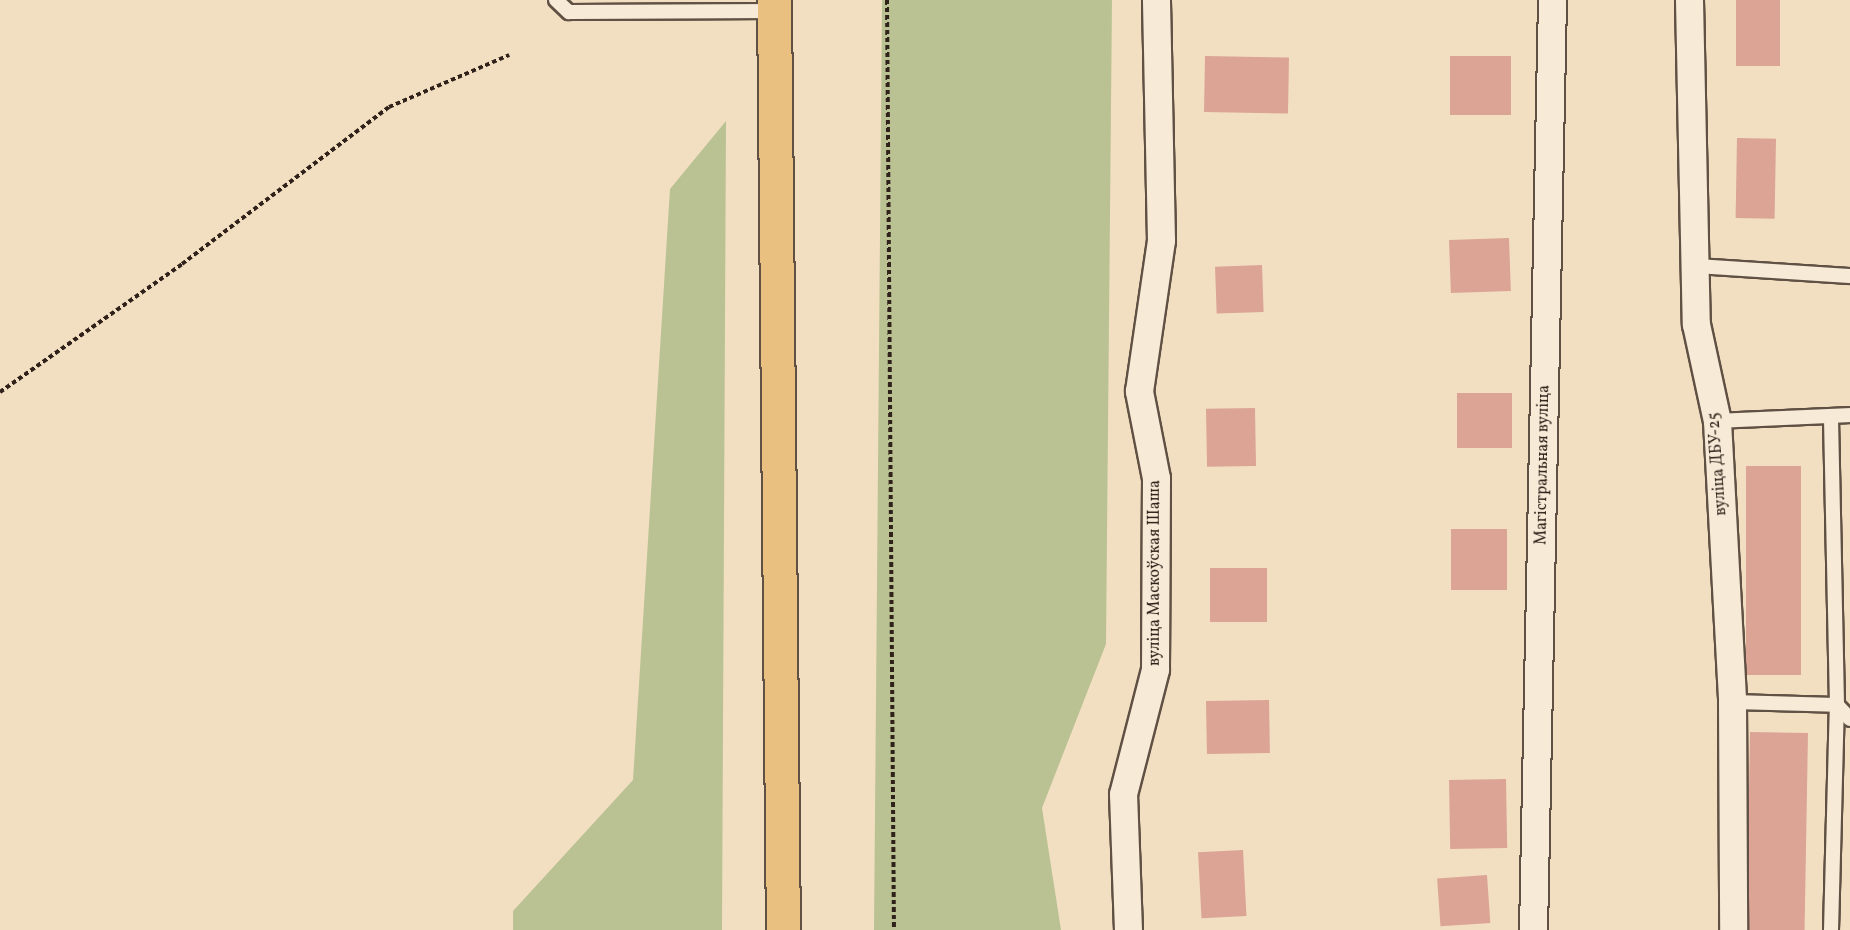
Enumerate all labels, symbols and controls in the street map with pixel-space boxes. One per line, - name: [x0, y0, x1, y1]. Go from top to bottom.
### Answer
- street label: Магістральная вуліца: [1532, 385, 1554, 545]
- street label: вуліца ДБУ-25: [1705, 412, 1731, 516]
- street label: вуліца Маскоўская Шаша: [1145, 480, 1165, 666]

